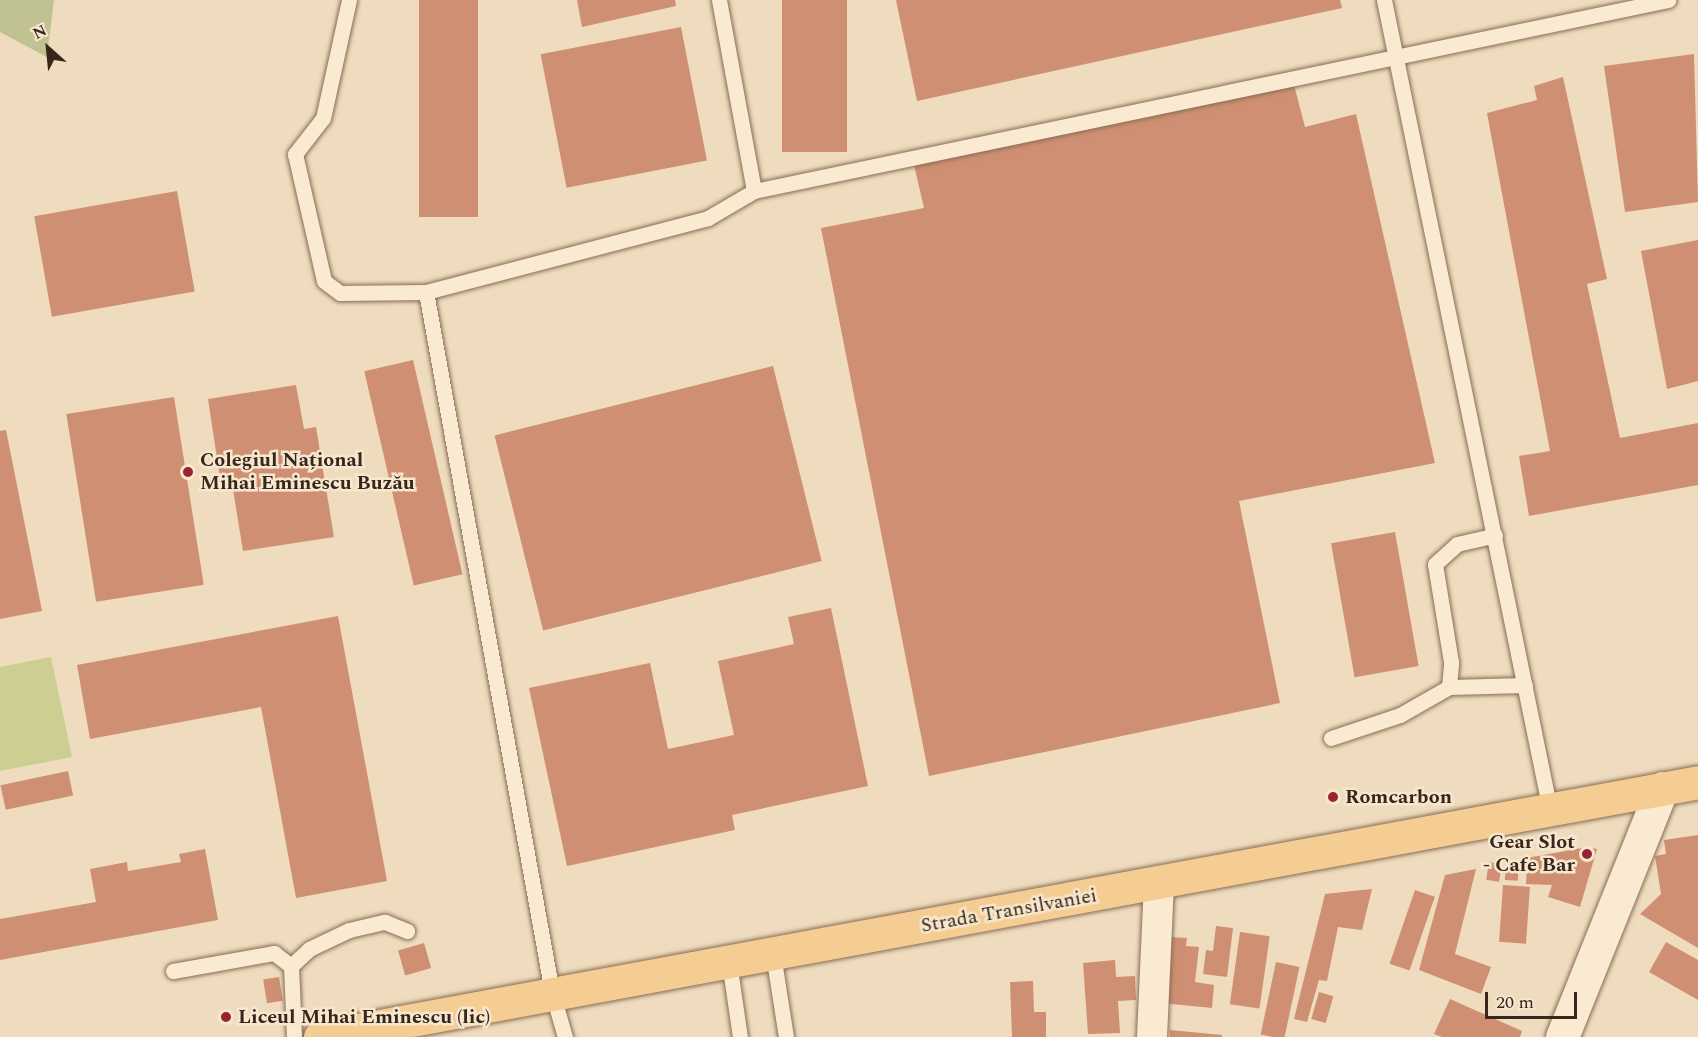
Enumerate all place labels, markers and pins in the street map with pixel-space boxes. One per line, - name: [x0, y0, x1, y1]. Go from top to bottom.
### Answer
- place label: Colegiul Național Mihai Eminescu Buzău: [200, 448, 415, 495]
- marker: Colegiul Național Mihai Eminescu Buzău: [181, 465, 195, 479]
- place label: Romcarbon: [1345, 785, 1452, 809]
- marker: Romcarbon: [1326, 790, 1340, 804]
- place label: Gear Slot - Cafe Bar: [1483, 831, 1575, 878]
- marker: Gear Slot - Cafe Bar: [1580, 847, 1594, 861]
- place label: Liceul Mihai Eminescu (lic): [238, 1005, 490, 1029]
- marker: Liceul Mihai Eminescu (lic): [219, 1010, 233, 1024]

